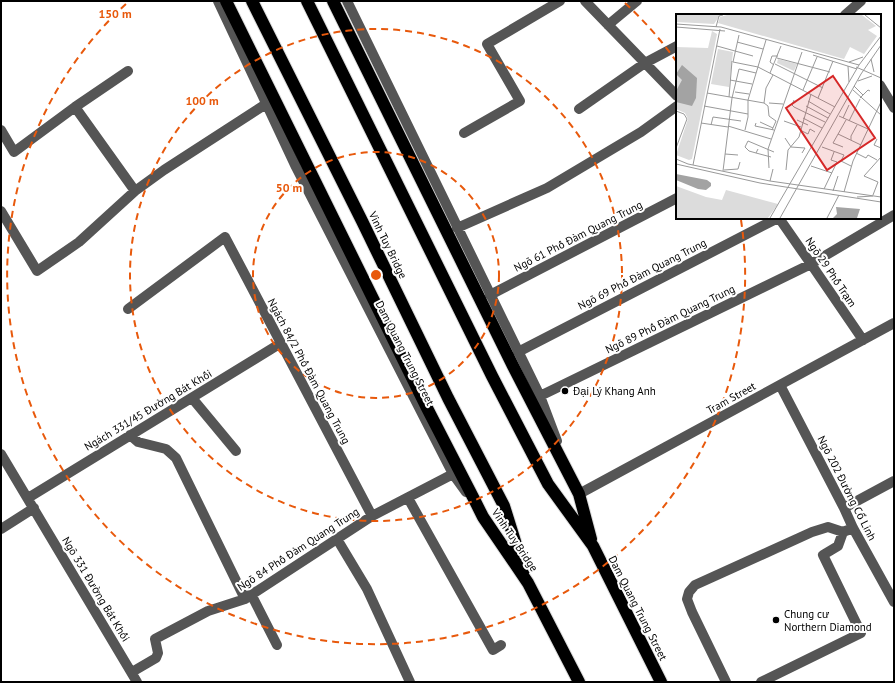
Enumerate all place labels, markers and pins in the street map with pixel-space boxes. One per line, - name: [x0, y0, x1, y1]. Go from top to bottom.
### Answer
- centre of rings: [369, 268, 383, 282]
- place label: Đại Lý Khang Anh: [572, 384, 656, 398]
- marker: Đại Lý Khang Anh: [560, 386, 570, 396]
- place label: Chung cư Northern Diamond: [784, 607, 872, 634]
- marker: Chung cư Northern Diamond: [771, 615, 781, 625]

